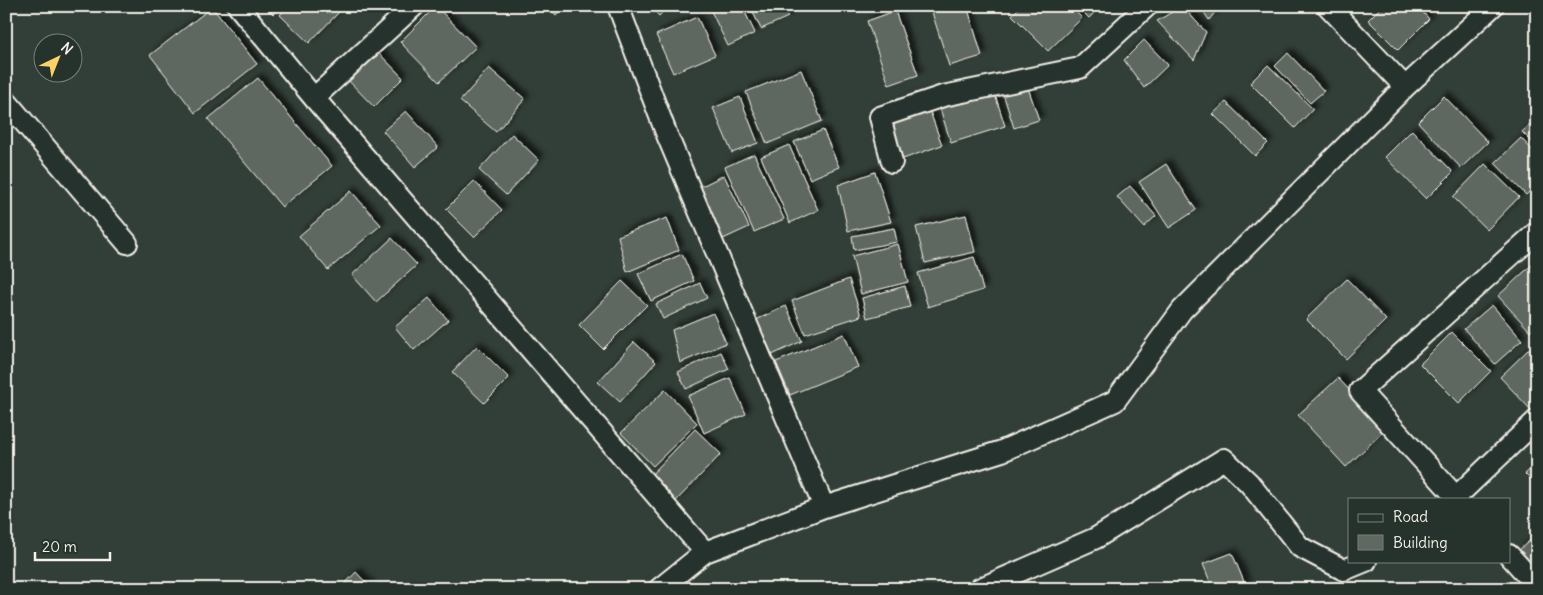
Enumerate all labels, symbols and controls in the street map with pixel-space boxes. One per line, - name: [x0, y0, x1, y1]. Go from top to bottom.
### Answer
- north arrow: [32, 32, 82, 82]
- text: N: [57, 39, 77, 58]
- legend: [1348, 498, 1510, 562]
- text: Road: [1393, 507, 1428, 526]
- scale bar: [35, 530, 110, 562]
- text: Building: [1393, 533, 1448, 552]
- text: 20 m: [42, 537, 77, 556]

